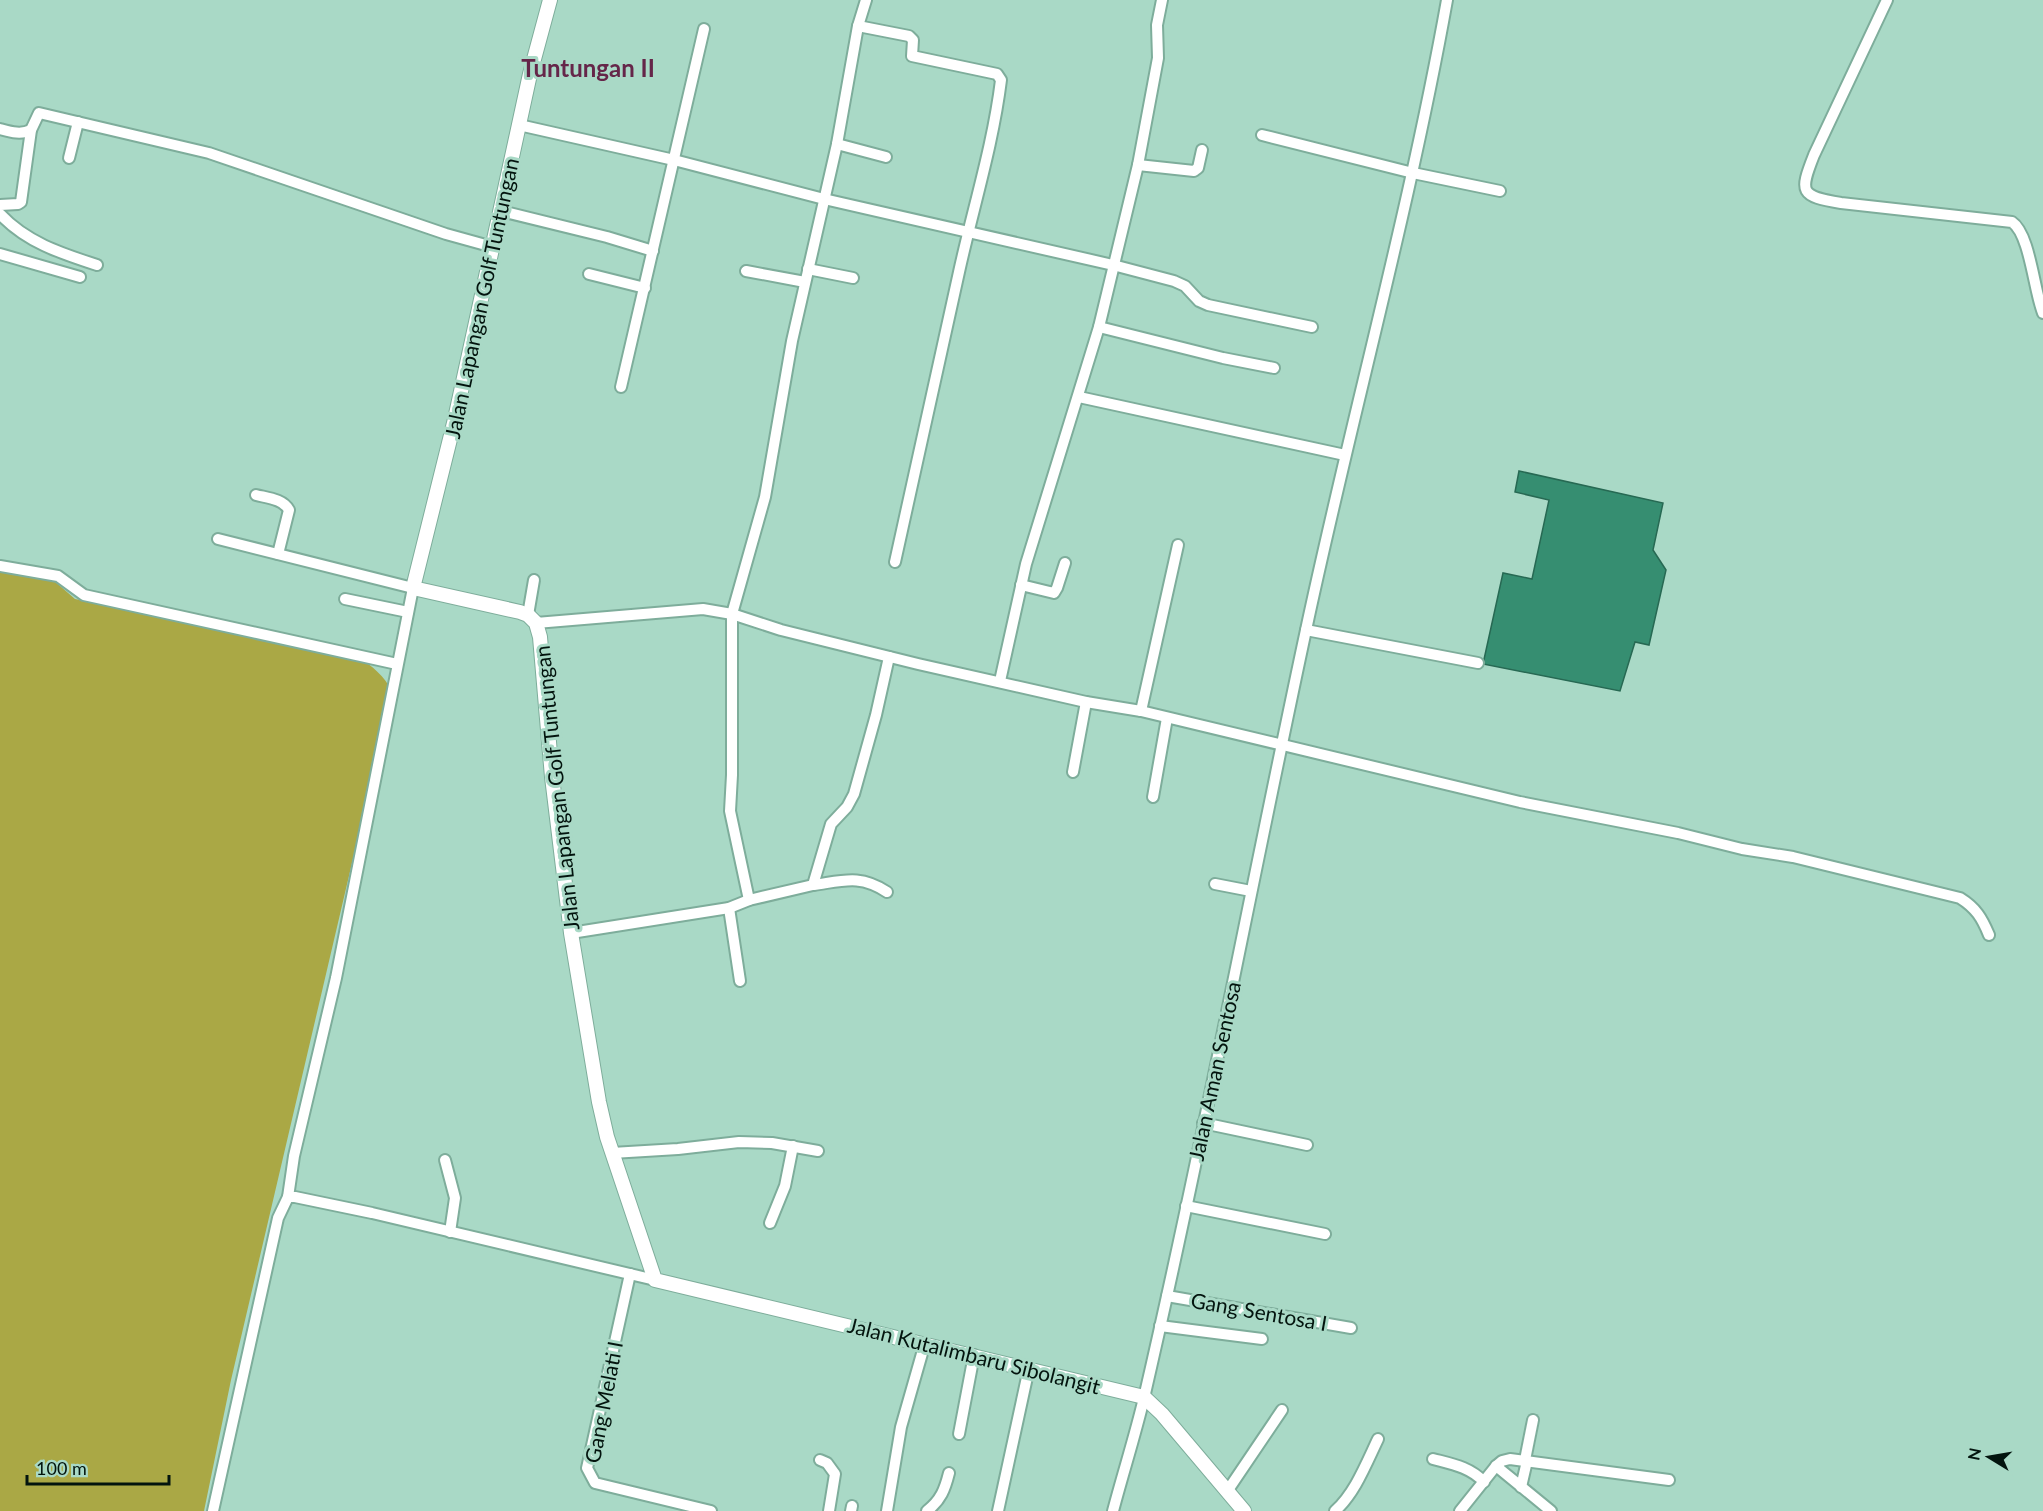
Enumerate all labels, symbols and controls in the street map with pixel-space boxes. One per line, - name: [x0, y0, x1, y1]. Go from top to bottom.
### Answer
- district label: Tuntungan II: [521, 53, 655, 82]
- street label: Jalan Lapangan Golf Tuntungan: [439, 155, 523, 441]
- street label: Jalan Lapangan Golf Tuntungan: [529, 644, 583, 932]
- street label: Jalan Aman Sentosa: [1183, 979, 1245, 1163]
- street label: Gang Sentosa I: [1189, 1287, 1329, 1335]
- street label: Jalan Kutalimbaru Sibolangit: [845, 1312, 1103, 1399]
- street label: Gang Melati I: [579, 1339, 627, 1465]
- north arrow: [1959, 1427, 2019, 1487]
- text: N: [1963, 1446, 1984, 1462]
- scale bar: [27, 1448, 170, 1486]
- text: 100 m: [36, 1457, 87, 1479]

